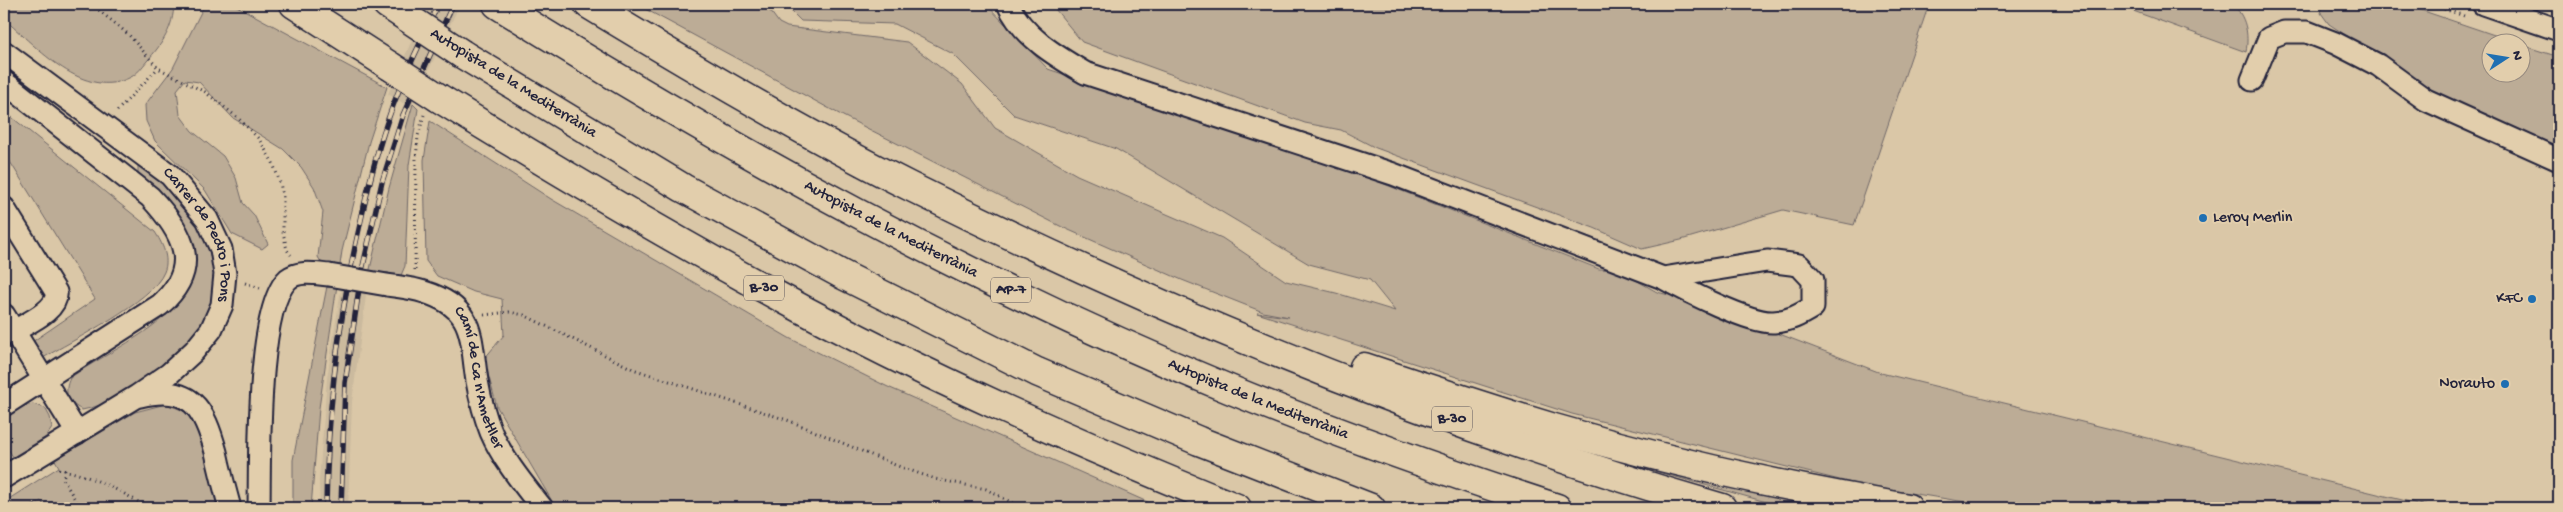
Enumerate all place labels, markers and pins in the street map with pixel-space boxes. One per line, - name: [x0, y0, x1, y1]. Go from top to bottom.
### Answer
- place label: Leroy Merlin: [2213, 209, 2293, 228]
- marker: Leroy Merlin: [2197, 212, 2209, 224]
- place label: KFC: [2496, 290, 2523, 309]
- marker: KFC: [2526, 293, 2538, 305]
- place label: Norauto: [2439, 375, 2495, 394]
- marker: Norauto: [2499, 378, 2511, 390]

